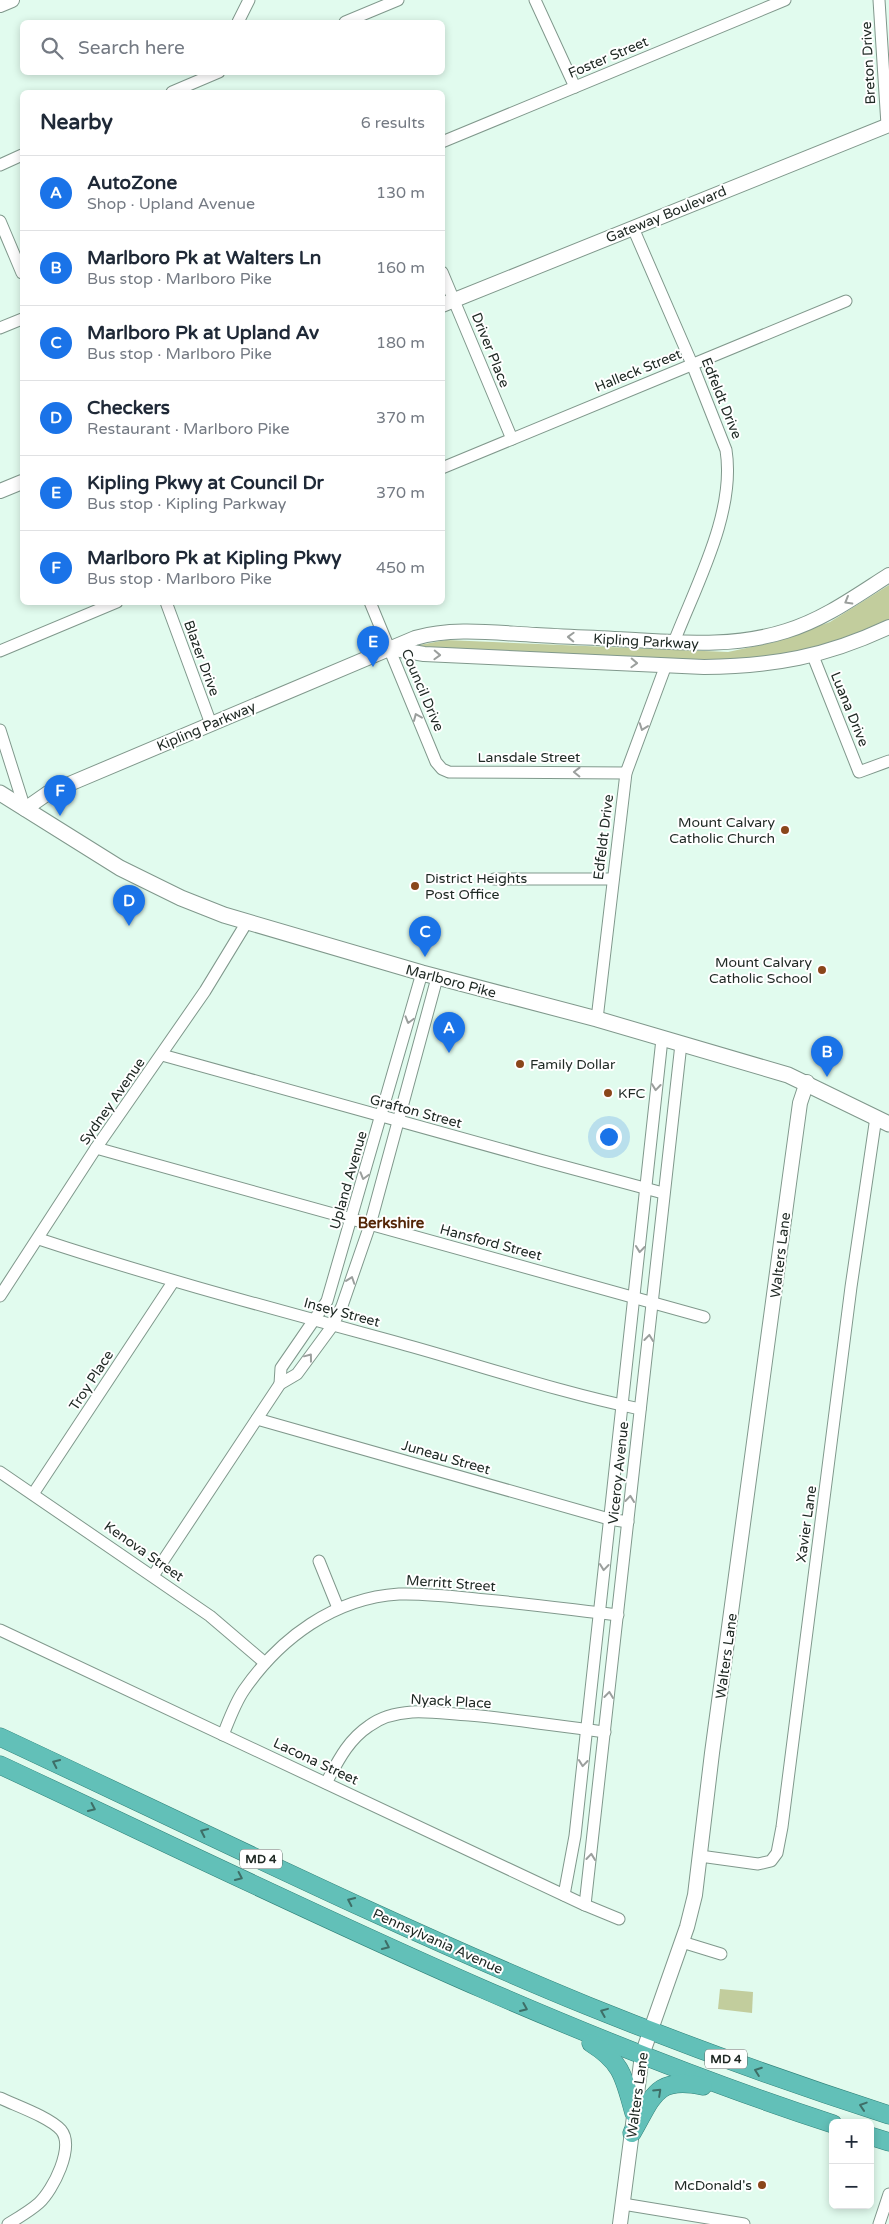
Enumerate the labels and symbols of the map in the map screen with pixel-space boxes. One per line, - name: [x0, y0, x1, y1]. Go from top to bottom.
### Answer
- street label: Breton Drive: [858, 21, 879, 105]
- street label: Foster Street: [566, 33, 651, 82]
- street label: Gateway Boulevard: [603, 183, 729, 246]
- street label: Driver Place: [468, 310, 513, 390]
- street label: Halleck Street: [592, 345, 685, 396]
- street label: Edfeldt Drive: [698, 355, 746, 441]
- one-way arrow: [844, 595, 853, 605]
- street label: Blazer Drive: [180, 618, 223, 698]
- pin: E: [357, 626, 389, 667]
- street label: Kipling Parkway: [593, 630, 700, 653]
- one-way arrow: [567, 632, 575, 642]
- street label: Council Drive: [398, 647, 448, 734]
- one-way arrow: [434, 650, 441, 660]
- one-way arrow: [631, 658, 639, 669]
- street label: Luana Drive: [827, 669, 872, 749]
- street label: Kipling Parkway: [154, 698, 259, 755]
- one-way arrow: [413, 713, 424, 722]
- one-way arrow: [639, 722, 649, 731]
- street label: Lansdale Street: [478, 749, 581, 766]
- one-way arrow: [573, 767, 581, 777]
- pin: F: [44, 775, 76, 816]
- street label: Edfeldt Drive: [590, 793, 617, 881]
- place label: Mount Calvary Catholic Church: [669, 814, 775, 847]
- marker: Mount Calvary Catholic Church: [779, 824, 791, 836]
- place label: District Heights Post Office: [425, 870, 527, 903]
- marker: District Heights Post Office: [409, 880, 421, 892]
- pin: D: [113, 885, 145, 926]
- pin: C: [409, 916, 441, 957]
- place label: Mount Calvary Catholic School: [709, 954, 812, 987]
- street label: Marlboro Pike: [404, 961, 498, 1002]
- marker: Mount Calvary Catholic School: [816, 964, 828, 976]
- pin: A: [433, 1012, 465, 1053]
- one-way arrow: [404, 1016, 415, 1025]
- pin: B: [811, 1036, 843, 1077]
- street label: Sydney Avenue: [76, 1055, 149, 1148]
- place label: Family Dollar: [530, 1056, 616, 1073]
- marker: Family Dollar: [514, 1058, 526, 1070]
- one-way arrow: [651, 1083, 662, 1091]
- place label: KFC: [618, 1085, 646, 1102]
- marker: KFC: [602, 1087, 614, 1099]
- street label: Grafton Street: [368, 1091, 464, 1132]
- your location: [596, 1124, 622, 1150]
- street label: Upland Avenue: [326, 1129, 371, 1231]
- one-way arrow: [360, 1172, 370, 1180]
- street label: Walters Lane: [767, 1211, 794, 1299]
- district label: Berkshire: [358, 1214, 425, 1232]
- street label: Hansford Street: [438, 1221, 544, 1264]
- one-way arrow: [634, 1245, 645, 1253]
- one-way arrow: [345, 1276, 355, 1285]
- street label: Insey Street: [302, 1294, 382, 1331]
- one-way arrow: [643, 1333, 654, 1341]
- street label: Troy Place: [66, 1347, 117, 1414]
- one-way arrow: [303, 1353, 312, 1363]
- street label: Viceroy Avenue: [605, 1421, 632, 1525]
- street label: Juneau Street: [400, 1437, 493, 1478]
- street label: Xavier Lane: [793, 1485, 820, 1563]
- one-way arrow: [625, 1495, 636, 1503]
- street label: Kenova Street: [101, 1518, 187, 1585]
- one-way arrow: [599, 1563, 610, 1571]
- street label: Merritt Street: [406, 1572, 497, 1595]
- street label: Walters Lane: [712, 1612, 741, 1700]
- street label: Nyack Place: [410, 1691, 492, 1712]
- one-way arrow: [603, 1691, 614, 1699]
- street label: Lacona Street: [271, 1734, 362, 1789]
- one-way arrow: [578, 1759, 589, 1767]
- one-way arrow: [53, 1760, 62, 1770]
- one-way arrow: [87, 1802, 96, 1812]
- one-way arrow: [200, 1828, 209, 1838]
- road number: MD 4: [240, 1850, 282, 1868]
- one-way arrow: [585, 1852, 596, 1860]
- one-way arrow: [234, 1871, 243, 1881]
- one-way arrow: [347, 1897, 356, 1907]
- street label: Pennsylvania Avenue: [370, 1905, 506, 1978]
- one-way arrow: [381, 1939, 390, 1950]
- one-way arrow: [519, 2001, 528, 2012]
- one-way arrow: [600, 2008, 609, 2018]
- road number: MD 4: [705, 2050, 747, 2068]
- street label: Walters Lane: [623, 2051, 652, 2139]
- one-way arrow: [754, 2067, 763, 2077]
- one-way arrow: [652, 2089, 661, 2098]
- one-way arrow: [859, 2102, 868, 2112]
- place label: McDonald's: [674, 2177, 752, 2194]
- marker: McDonald's: [756, 2179, 768, 2191]

